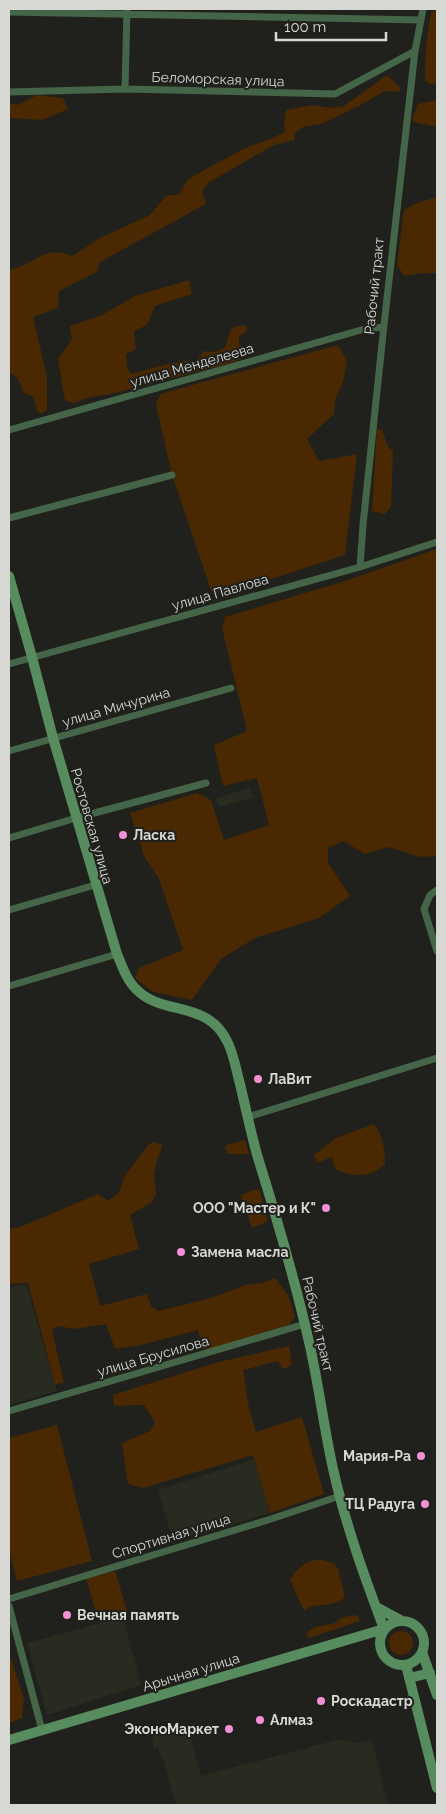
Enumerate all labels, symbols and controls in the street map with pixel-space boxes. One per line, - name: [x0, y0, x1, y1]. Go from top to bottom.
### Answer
- scale bar: [276, 10, 386, 42]
- text: 100 m: [284, 18, 326, 36]
- street label: Беломорская улица: [151, 69, 285, 89]
- street label: Рабочий тракт: [361, 236, 387, 335]
- street label: улица Менделеева: [128, 340, 256, 390]
- street label: улица Павлова: [170, 571, 270, 613]
- street label: улица Мичурина: [60, 684, 172, 730]
- street label: Ростовская улица: [68, 766, 116, 886]
- place label: Ласка: [133, 827, 175, 843]
- marker: Ласка: [117, 829, 129, 841]
- place label: ЛаВит: [268, 1071, 311, 1087]
- marker: ЛаВит: [252, 1073, 264, 1085]
- place label: ООО "Мастер и К": [193, 1200, 316, 1216]
- marker: ООО "Мастер и К": [320, 1202, 332, 1214]
- place label: Замена масла: [191, 1244, 288, 1260]
- marker: Замена масла: [175, 1246, 187, 1258]
- street label: Рабочий тракт: [299, 1275, 337, 1374]
- street label: улица Брусилова: [95, 1332, 211, 1380]
- place label: Мария-Ра: [343, 1448, 411, 1464]
- marker: Мария-Ра: [415, 1450, 427, 1462]
- place label: ТЦ Радуга: [345, 1496, 415, 1512]
- marker: ТЦ Радуга: [419, 1498, 431, 1510]
- street label: Спортивная улица: [110, 1510, 232, 1562]
- place label: Вечная память: [77, 1607, 180, 1623]
- marker: Вечная память: [61, 1609, 73, 1621]
- street label: Арычная улица: [141, 1650, 241, 1694]
- place label: Роскадастр: [331, 1693, 413, 1709]
- marker: Роскадастр: [315, 1695, 327, 1707]
- place label: Алмаз: [270, 1712, 313, 1728]
- marker: Алмаз: [254, 1714, 266, 1726]
- place label: ЭконоМаркет: [124, 1721, 219, 1737]
- marker: ЭконоМаркет: [223, 1723, 235, 1735]

